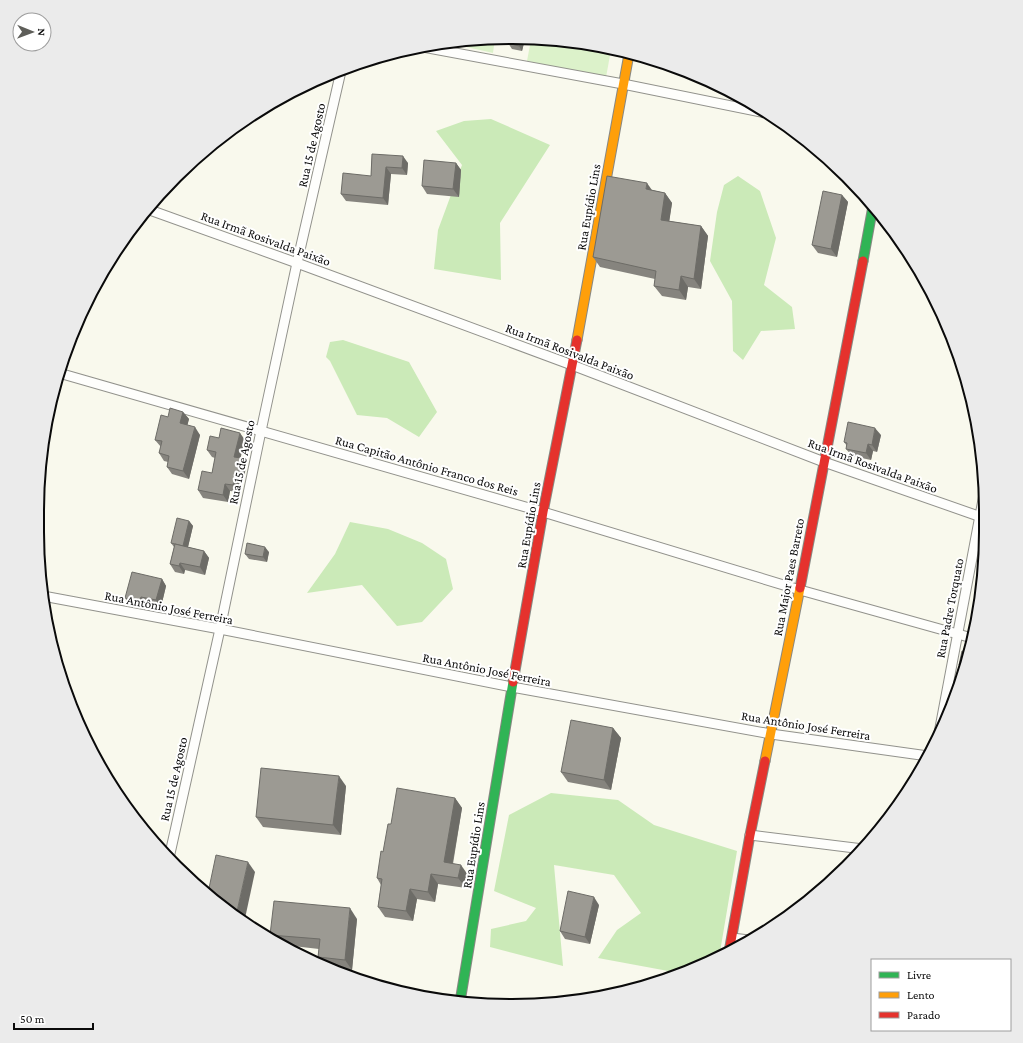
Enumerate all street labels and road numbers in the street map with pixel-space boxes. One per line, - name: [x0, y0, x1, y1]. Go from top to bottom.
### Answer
- street label: Rua 15 de Agosto: [295, 102, 328, 189]
- street label: Rua Eupídio Lins: [574, 163, 603, 252]
- street label: Rua Irmã Rosivalda Paixão: [199, 208, 333, 269]
- street label: Rua Irmã Rosivalda Paixão: [503, 320, 636, 383]
- street label: Rua 15 de Agosto: [225, 418, 258, 506]
- street label: Rua Capitão Antônio Franco dos Reis: [334, 432, 520, 499]
- street label: Rua Irmã Rosivalda Paixão: [806, 435, 940, 496]
- street label: Rua Eupídio Lins: [514, 481, 543, 570]
- street label: Rua Major Paes Barreto: [770, 517, 808, 638]
- street label: Rua Padre Torquato: [932, 557, 967, 659]
- street label: Rua Antônio José Ferreira: [103, 588, 234, 627]
- street label: Rua Antônio José Ferreira: [421, 650, 552, 689]
- street label: Rua Antônio José Ferreira: [740, 708, 872, 743]
- street label: Rua 15 de Agosto: [157, 736, 190, 823]
- street label: Rua Eupídio Lins: [459, 801, 488, 890]

